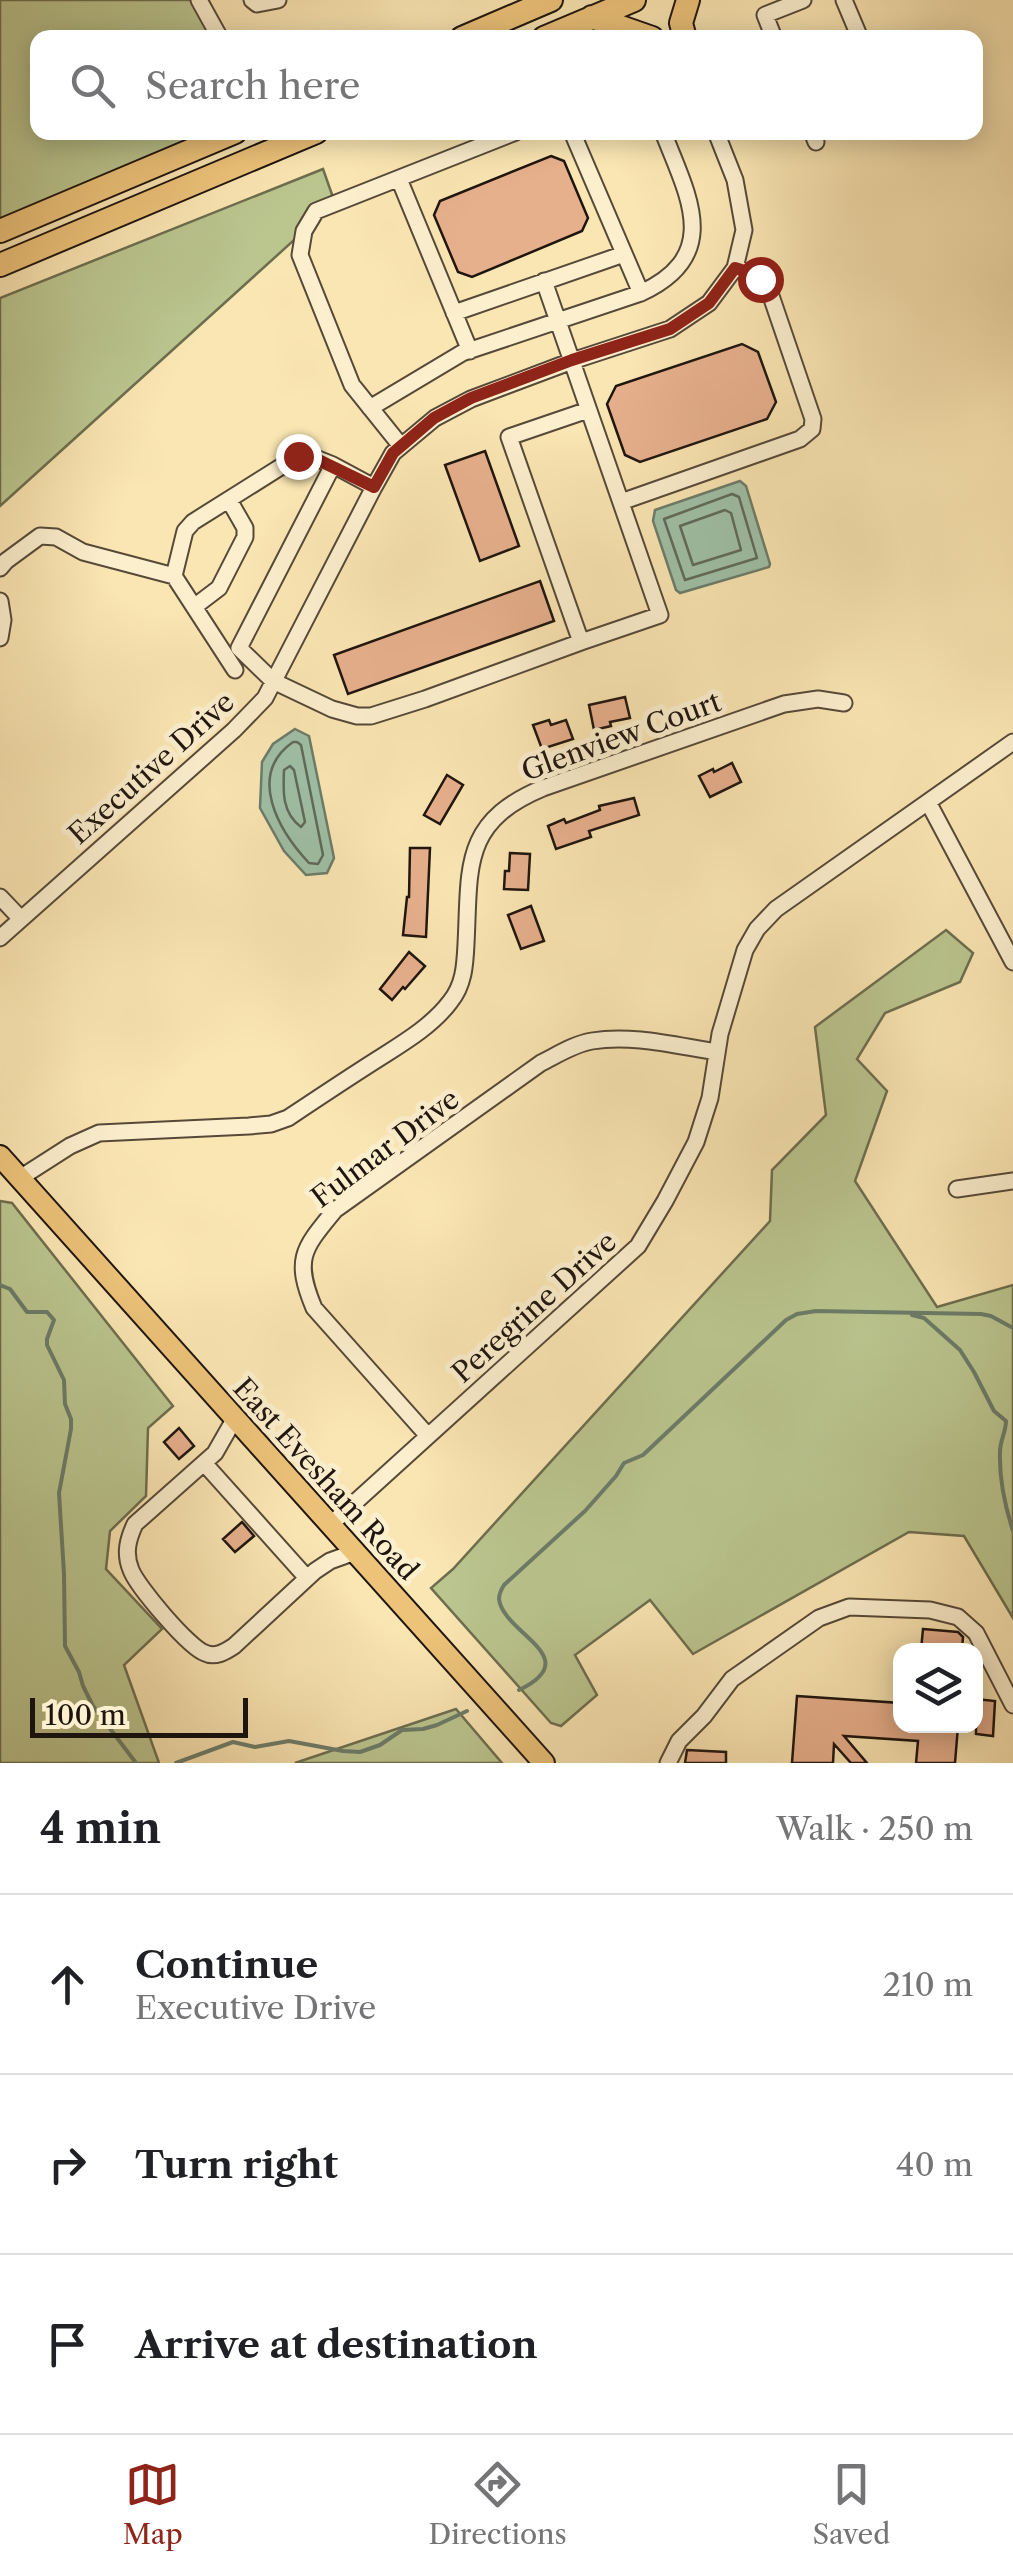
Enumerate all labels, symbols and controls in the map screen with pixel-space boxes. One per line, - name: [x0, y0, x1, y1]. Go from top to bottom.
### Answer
- search box: [30, 30, 983, 140]
- icon: search: [65, 58, 120, 113]
- text: Search here: [145, 62, 360, 109]
- route start: [738, 257, 784, 303]
- route end: [276, 434, 322, 480]
- street label: Glenview Court: [517, 684, 725, 788]
- street label: Executive Drive: [61, 685, 241, 851]
- street label: Fulmar Drive: [304, 1081, 466, 1215]
- street label: Peregrine Drive: [445, 1224, 623, 1390]
- street label: East Evesham Road: [226, 1371, 426, 1587]
- map controls: [893, 1643, 983, 1733]
- button: layers: [893, 1643, 983, 1733]
- scale bar: [30, 1693, 248, 1738]
- text: 100 m: [45, 1698, 126, 1732]
- text: 4 min: [40, 1802, 161, 1854]
- text: Walk · 250 m: [776, 1809, 973, 1848]
- text: Continue: [135, 1941, 318, 1988]
- icon: ahead: [40, 1957, 95, 2012]
- text: 210 m: [883, 1965, 973, 2004]
- text: Executive Drive: [135, 1988, 376, 2027]
- icon: right: [40, 2137, 95, 2192]
- text: Turn right: [135, 2141, 338, 2188]
- text: 40 m: [896, 2145, 973, 2184]
- icon: arrive: [40, 2317, 95, 2372]
- text: Arrive at destination: [135, 2321, 538, 2368]
- tab: Map: [123, 2457, 183, 2551]
- tab: Directions: [428, 2457, 567, 2551]
- tab: Saved: [812, 2457, 890, 2551]

